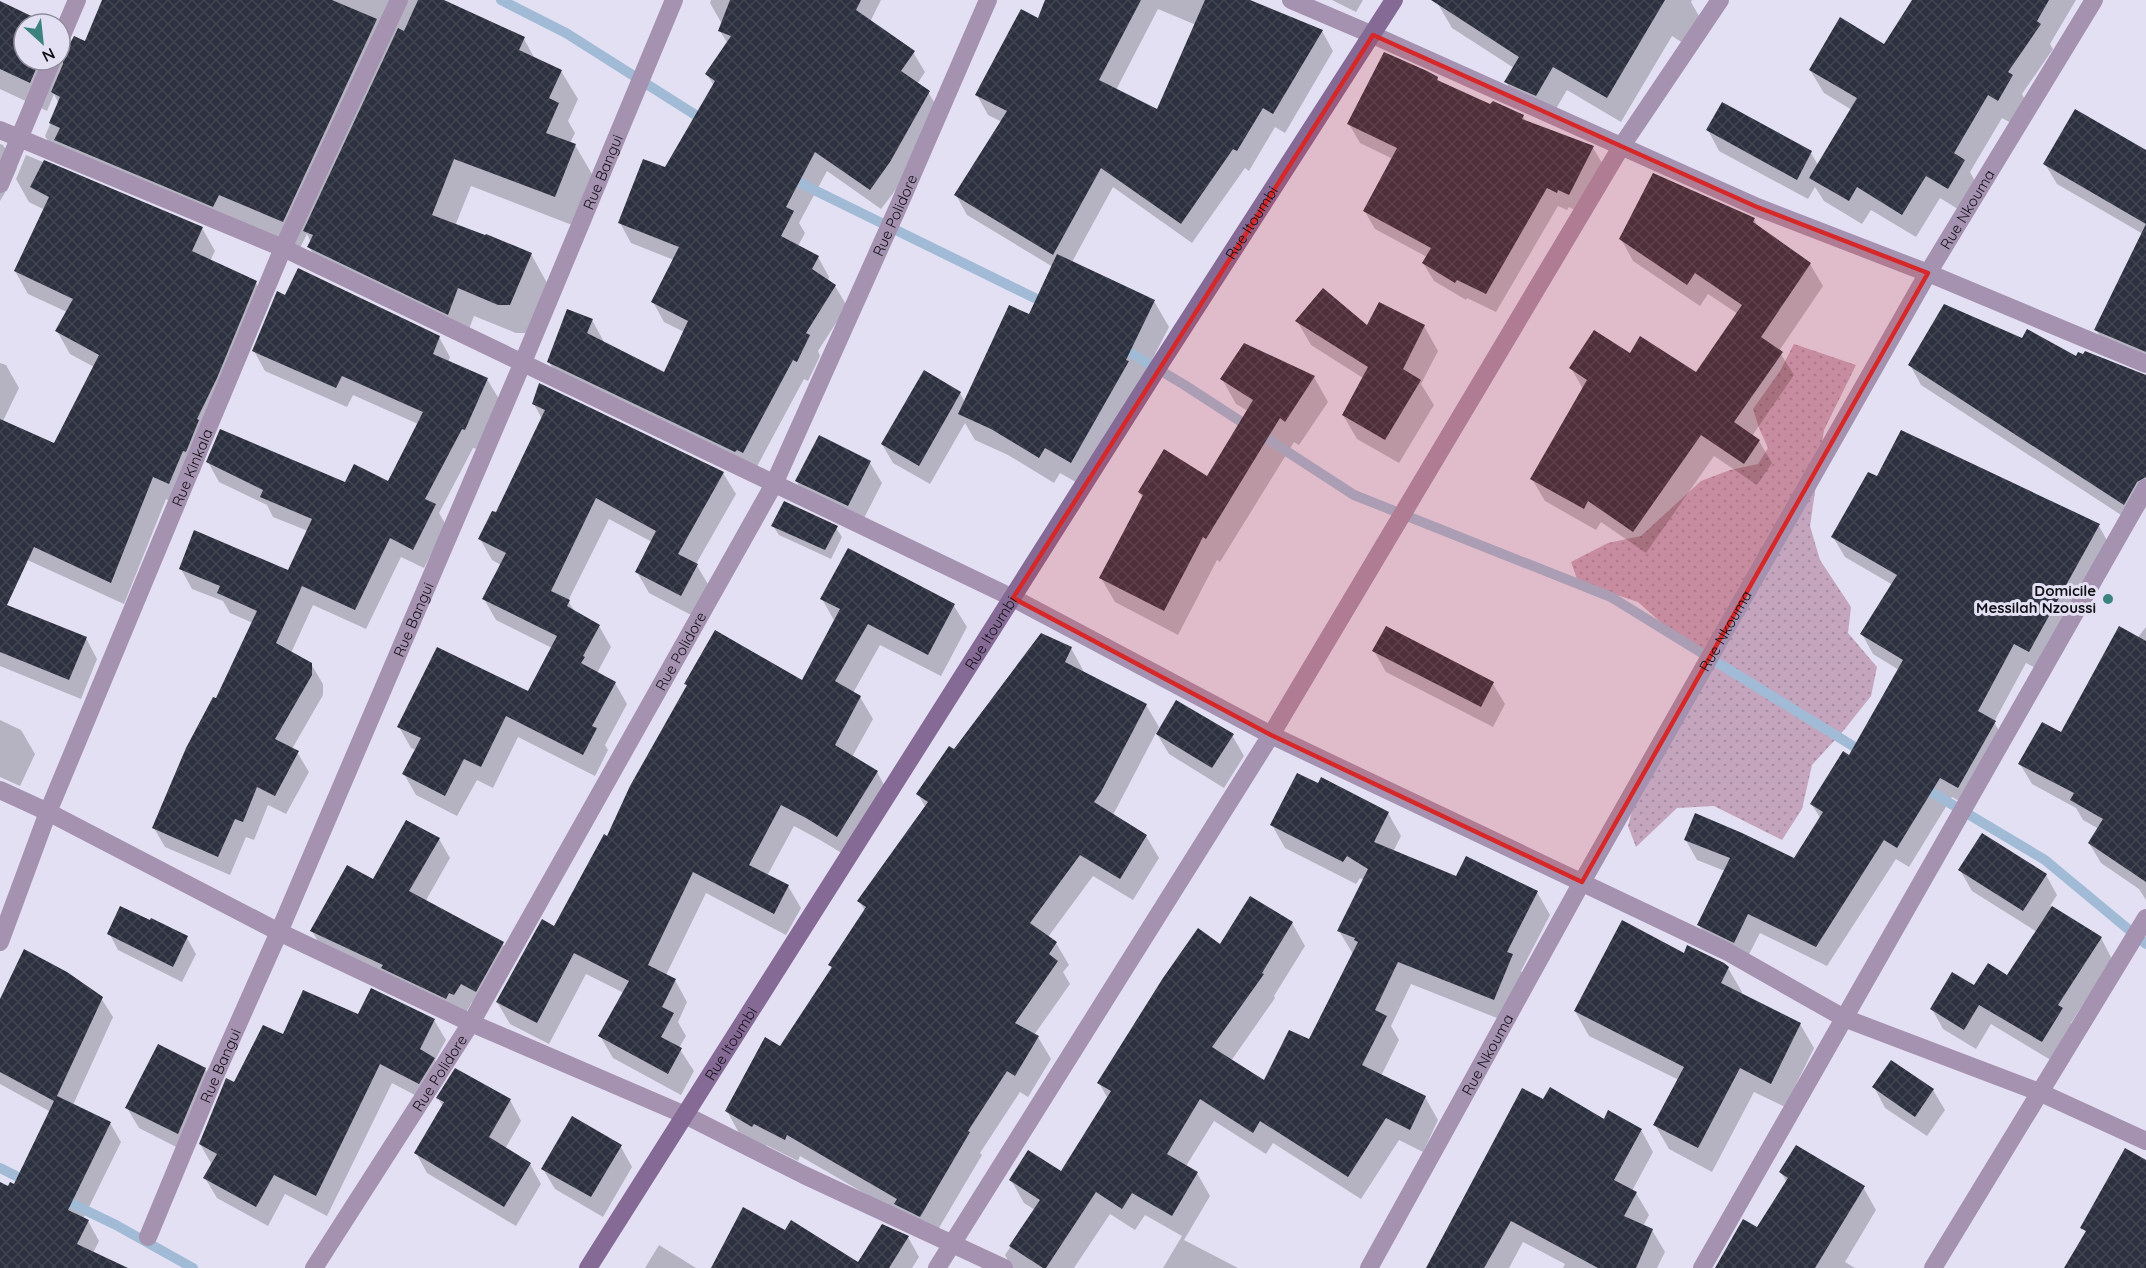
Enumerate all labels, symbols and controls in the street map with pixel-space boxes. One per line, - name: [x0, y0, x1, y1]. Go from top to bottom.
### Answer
- north arrow: [12, 12, 72, 72]
- text: N: [39, 44, 59, 67]
- street label: Rue Bangui: [578, 131, 626, 212]
- street label: Rue Nkouma: [1935, 166, 1998, 253]
- street label: Rue Polidore: [868, 171, 921, 259]
- street label: Rue Itoumbi: [1220, 182, 1282, 263]
- street label: Rue Kinkala: [167, 425, 216, 509]
- street label: Rue Bangui: [388, 579, 437, 660]
- place label: Domicile Messilah Nzoussi: [1976, 581, 2096, 617]
- street label: Rue Nkouma: [1694, 587, 1755, 674]
- street label: Rue Itoumbi: [960, 592, 1020, 673]
- marker: Domicile Messilah Nzoussi: [2101, 592, 2115, 606]
- street label: Rue Polidore: [650, 608, 710, 694]
- street label: Rue Itoumbi: [700, 1003, 761, 1084]
- street label: Rue Nkouma: [1457, 1010, 1517, 1098]
- street label: Rue Bangui: [195, 1025, 244, 1106]
- street label: Rue Polidore: [408, 1031, 471, 1115]

